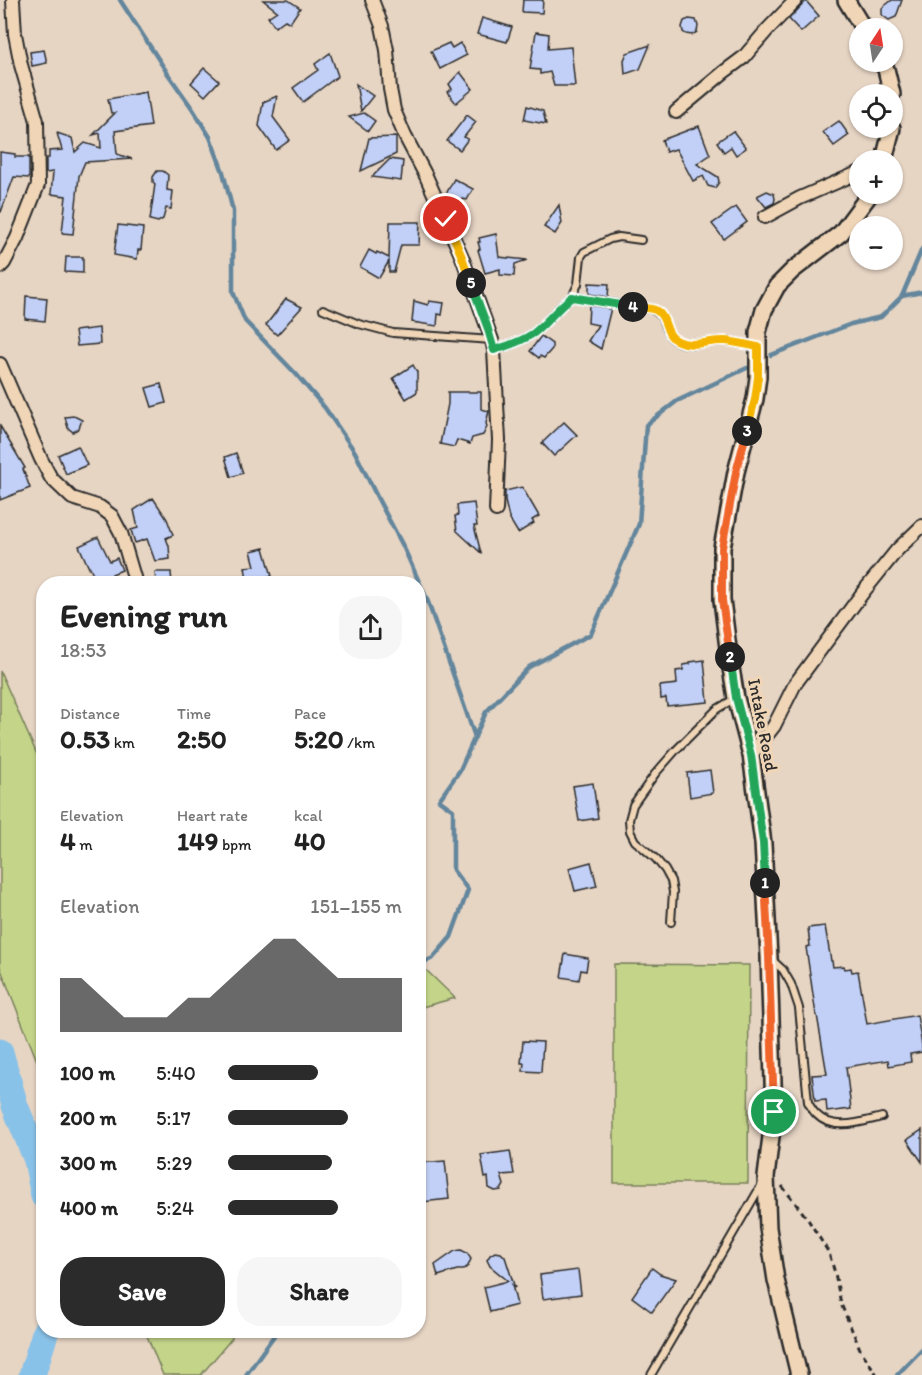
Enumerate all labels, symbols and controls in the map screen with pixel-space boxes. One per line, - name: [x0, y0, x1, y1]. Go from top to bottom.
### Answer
- north arrow: [849, 18, 903, 72]
- map controls: [849, 18, 903, 270]
- button: locate: [849, 84, 903, 138]
- button: +: [849, 150, 903, 204]
- pin: [420, 193, 471, 244]
- icon: check: [429, 202, 462, 235]
- button: −: [849, 216, 903, 270]
- pin: 5: [456, 268, 486, 298]
- text: 5: [467, 273, 475, 292]
- pin: 4: [618, 292, 648, 322]
- text: 4: [628, 297, 638, 316]
- pin: 3: [732, 416, 762, 446]
- text: 3: [743, 421, 751, 440]
- text: Evening run: [60, 596, 227, 635]
- button: share: [339, 596, 402, 659]
- text: 18:53: [60, 638, 107, 662]
- pin: 2: [715, 642, 745, 672]
- text: 2: [726, 647, 734, 666]
- street label: Intake Road: [743, 677, 783, 773]
- text: Distance: [60, 704, 120, 723]
- text: Time: [177, 704, 211, 723]
- text: Pace: [294, 704, 326, 723]
- text: 0.53: [60, 723, 110, 755]
- text: 2:50: [177, 723, 227, 755]
- text: 5:20: [294, 723, 344, 755]
- text: km: [110, 733, 135, 752]
- text: /km: [344, 733, 375, 752]
- text: Elevation: [60, 806, 124, 825]
- text: Heart rate: [177, 806, 248, 825]
- text: kcal: [294, 806, 322, 825]
- text: 4: [60, 825, 76, 857]
- text: 149: [177, 825, 218, 857]
- text: 40: [294, 825, 326, 857]
- text: m: [76, 835, 93, 854]
- text: bpm: [218, 835, 252, 854]
- pin: 1: [750, 868, 780, 898]
- text: 1: [761, 873, 769, 892]
- text: Elevation: [60, 894, 139, 918]
- text: 151–155 m: [310, 894, 402, 918]
- text: 100 m: [60, 1061, 115, 1085]
- text: 5:40: [156, 1061, 196, 1085]
- pin: [748, 1086, 799, 1137]
- icon: arrive: [757, 1095, 790, 1128]
- text: 200 m: [60, 1106, 116, 1130]
- text: 5:17: [156, 1106, 191, 1130]
- text: 300 m: [60, 1151, 117, 1175]
- text: 5:29: [156, 1151, 192, 1175]
- text: 400 m: [60, 1196, 118, 1220]
- text: 5:24: [156, 1196, 194, 1220]
- button: Save: [60, 1257, 225, 1326]
- button: Share: [237, 1257, 402, 1326]

